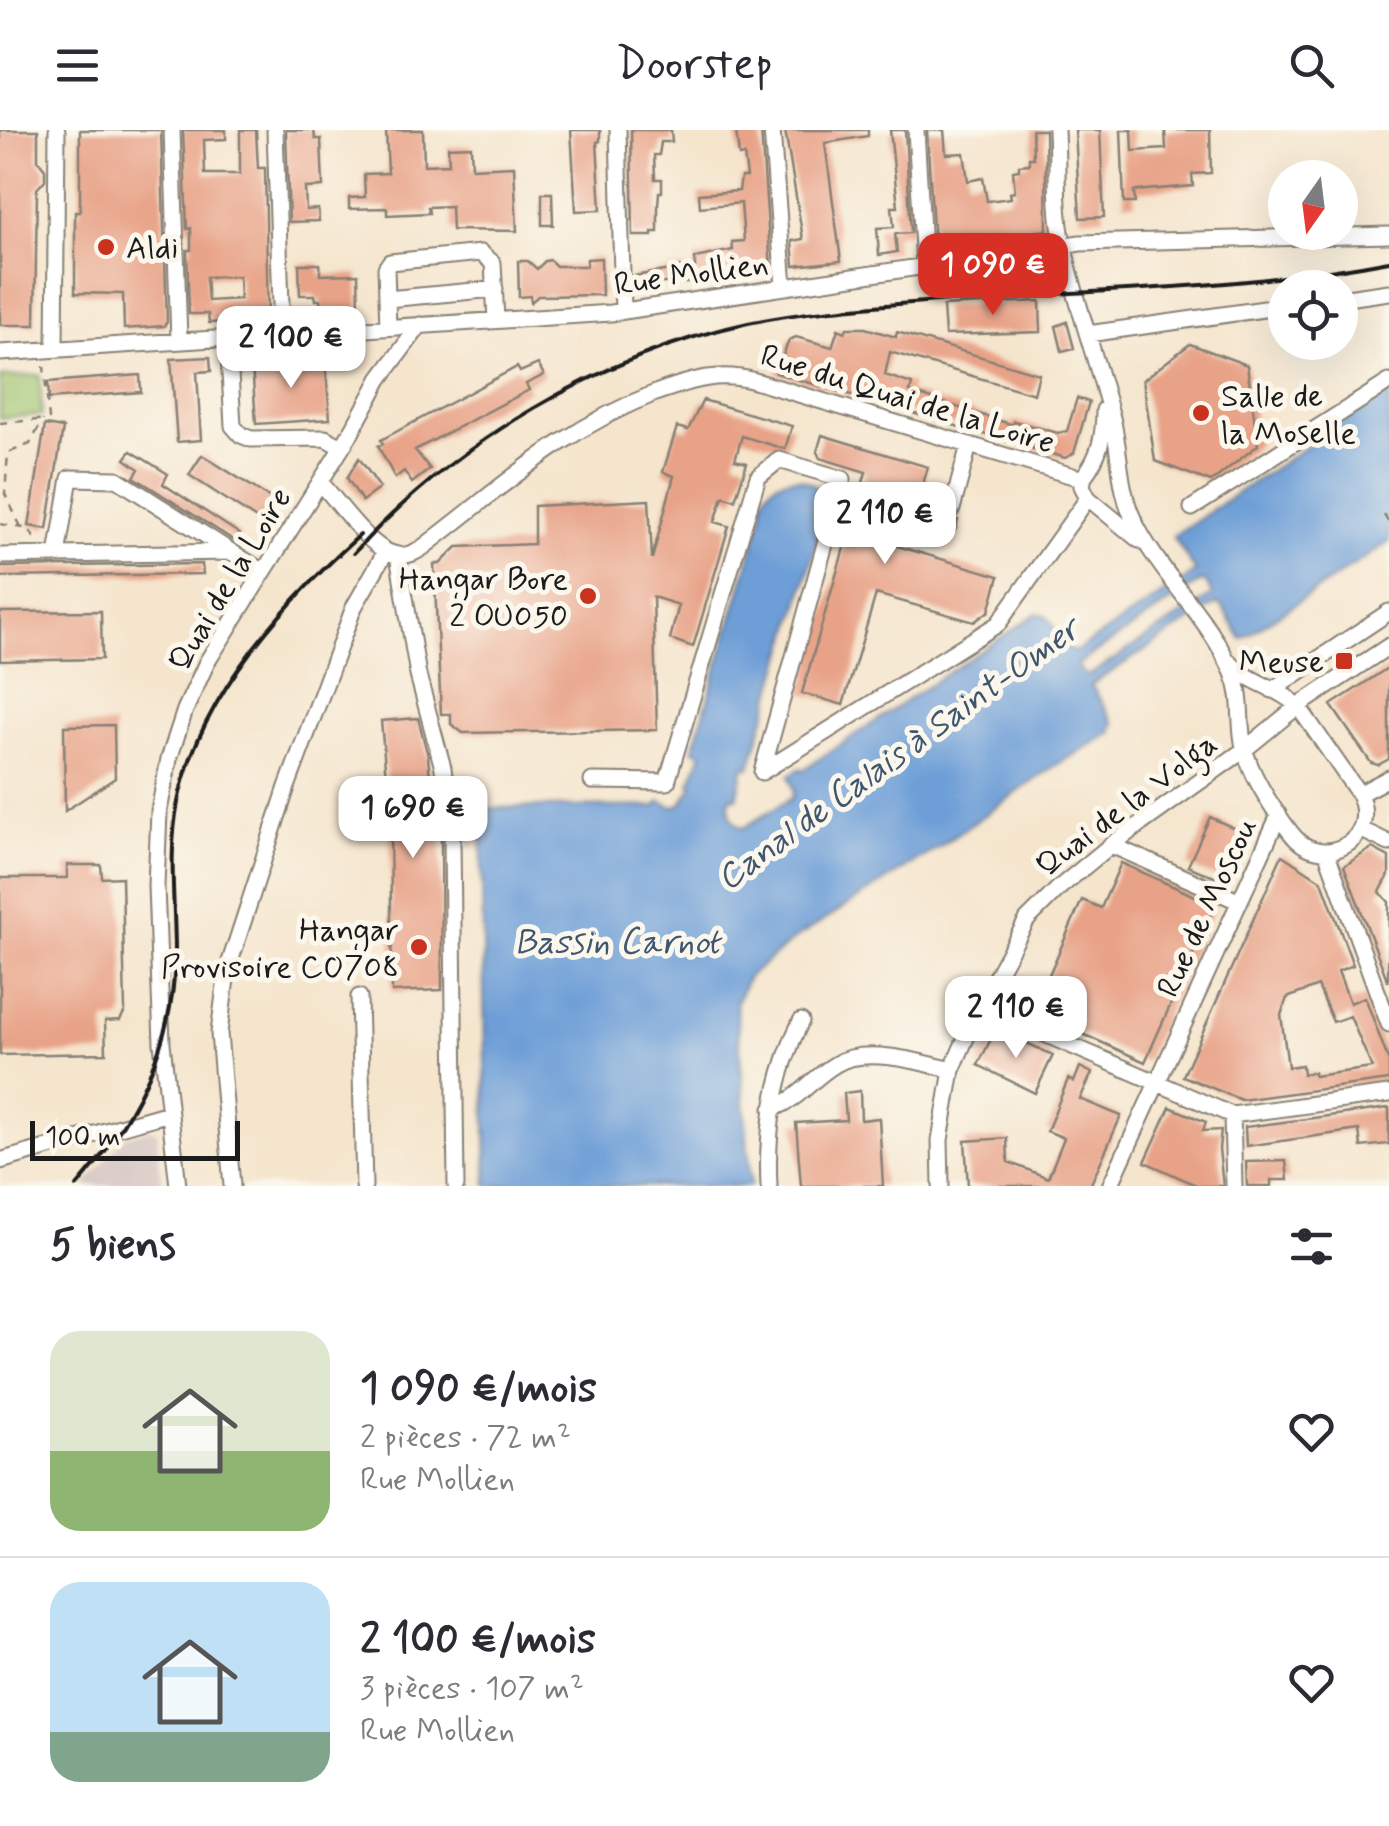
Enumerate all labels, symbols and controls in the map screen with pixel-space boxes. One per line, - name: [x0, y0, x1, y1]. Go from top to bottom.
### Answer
- text: Doorstep: [616, 36, 773, 95]
- icon: menu: [50, 38, 105, 93]
- icon: search: [1284, 38, 1339, 93]
- north arrow: [1268, 160, 1358, 250]
- map controls: [1268, 160, 1358, 360]
- place label: Aldi: [126, 228, 178, 270]
- pin: 1 090 €: [901, 233, 1085, 318]
- marker: Aldi: [95, 236, 117, 258]
- street label: Rue Mollien: [612, 243, 771, 307]
- text: 1 090 €: [940, 244, 1046, 286]
- button: locate: [1268, 270, 1358, 360]
- pin: 2 100 €: [199, 306, 383, 391]
- text: 2 100 €: [239, 317, 343, 359]
- street label: Rue du Quai de la Loire: [755, 335, 1060, 465]
- place label: Salle de la Moselle: [1221, 376, 1356, 455]
- marker: Salle de la Moselle: [1190, 402, 1212, 424]
- street label: Quai de la Loire: [159, 480, 302, 680]
- pin: 2 110 €: [793, 482, 977, 567]
- text: 2 110 €: [836, 493, 934, 535]
- place label: Hangar Bore 2 OU050: [399, 559, 568, 638]
- marker: Hangar Bore 2 OU050: [577, 585, 599, 607]
- water label: Canal de Calais à Saint-Omer: [708, 605, 1092, 902]
- place label: Meuse: [1239, 642, 1324, 684]
- marker: Meuse: [1333, 650, 1355, 672]
- street label: Quai de la Volga: [1028, 724, 1228, 890]
- pin: 1 690 €: [321, 776, 505, 861]
- text: 1 690 €: [360, 787, 466, 829]
- street label: Rue de Moscou: [1148, 811, 1268, 1004]
- place label: Hangar Provisoire CO708: [161, 910, 399, 989]
- water label: Bassin Carnot: [514, 920, 723, 966]
- marker: Hangar Provisoire CO708: [408, 936, 430, 958]
- pin: 2 110 €: [924, 976, 1108, 1061]
- text: 2 110 €: [967, 987, 1065, 1029]
- scale bar: [30, 1116, 240, 1160]
- text: 100 m: [45, 1120, 120, 1157]
- text: 5 biens: [50, 1219, 176, 1274]
- icon: filters: [1284, 1219, 1339, 1274]
- text: 1 090 €/mois: [360, 1362, 597, 1417]
- icon: home: [130, 1371, 250, 1491]
- icon: heart: [1284, 1404, 1339, 1459]
- text: 2 pièces · 72 m²: [360, 1417, 571, 1459]
- text: Rue Mollien: [360, 1459, 515, 1501]
- text: 2 100 €/mois: [360, 1613, 596, 1668]
- icon: home: [130, 1622, 250, 1742]
- icon: heart: [1284, 1655, 1339, 1710]
- text: 3 pièces · 107 m²: [360, 1668, 584, 1710]
- text: Rue Mollien: [360, 1710, 515, 1752]

